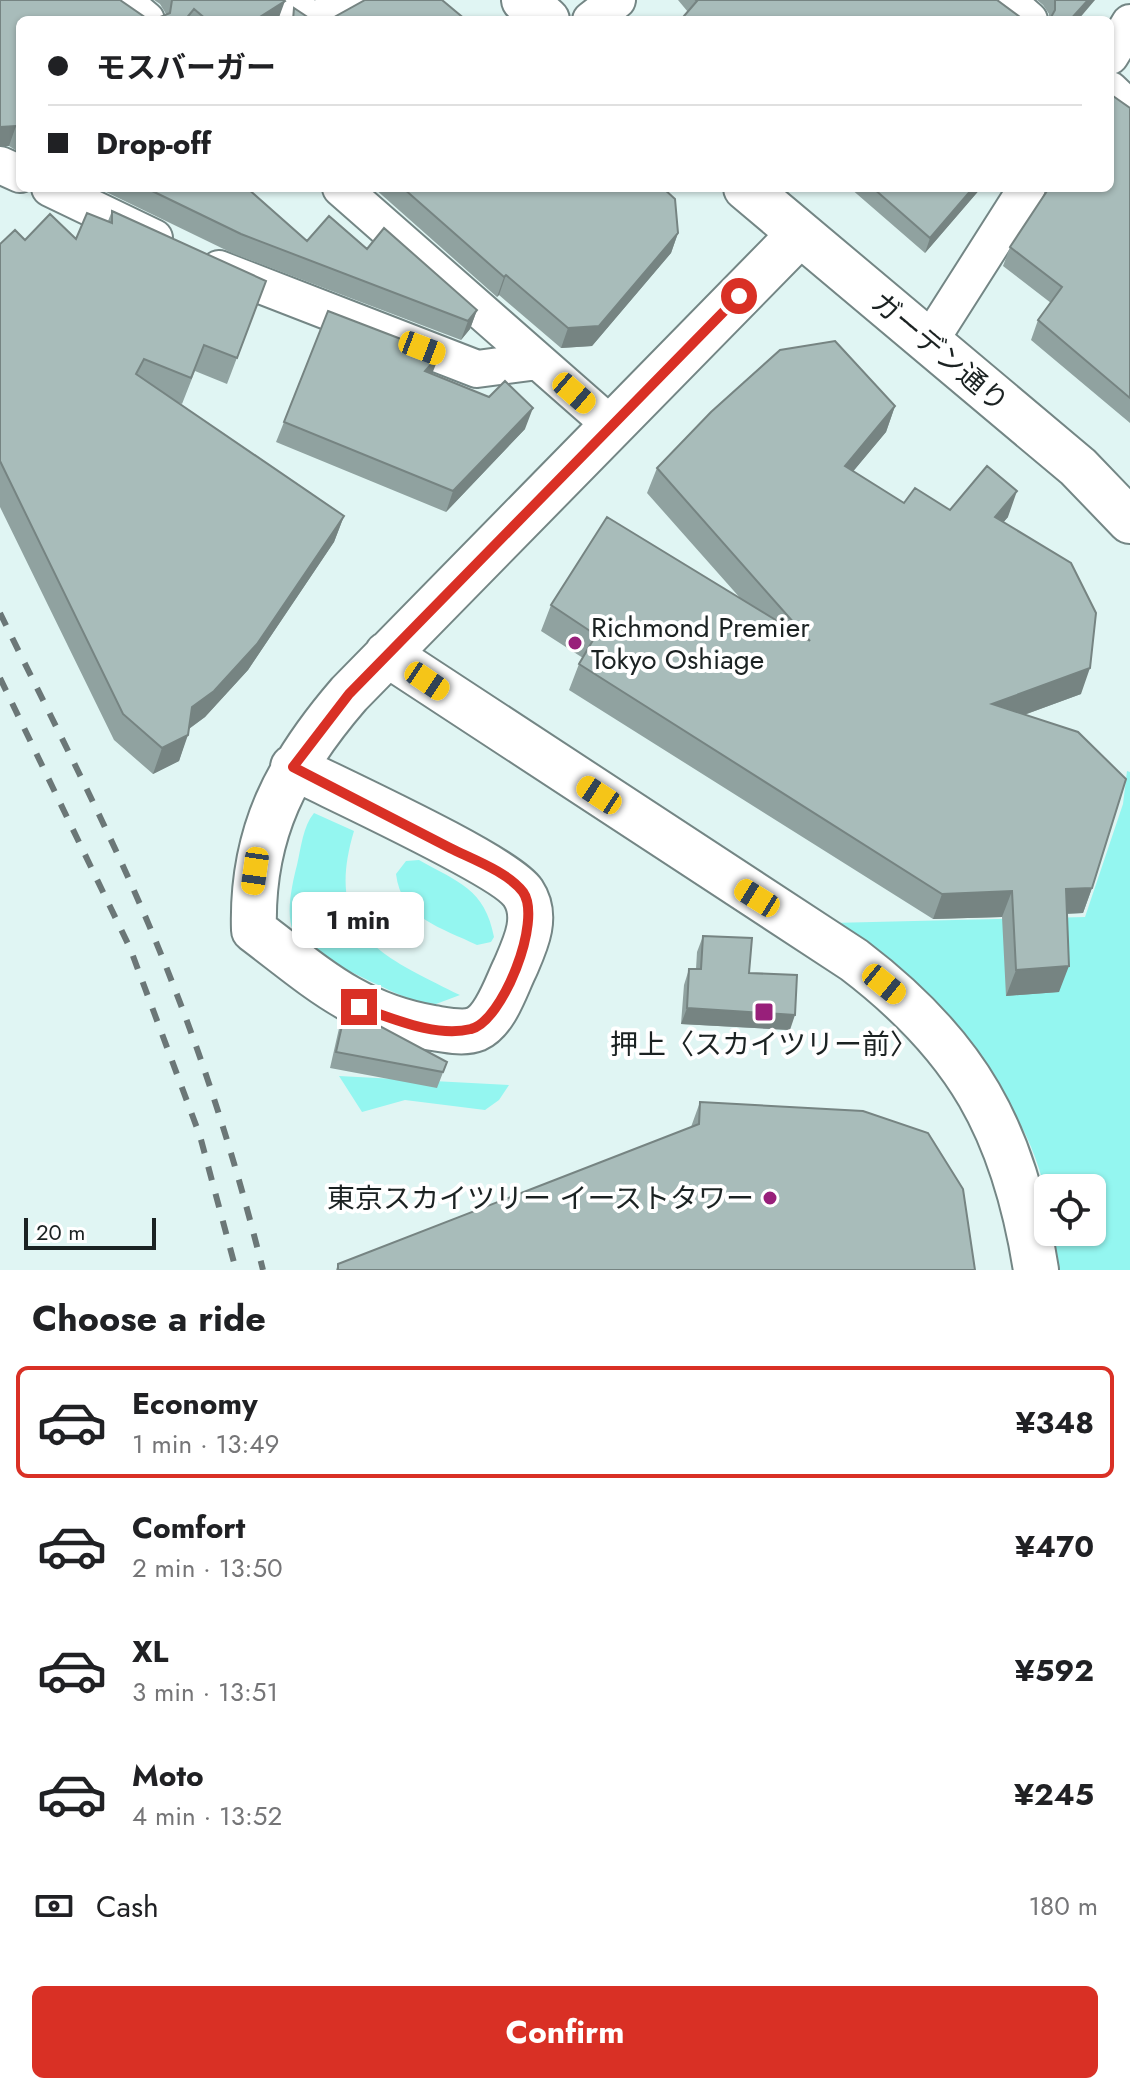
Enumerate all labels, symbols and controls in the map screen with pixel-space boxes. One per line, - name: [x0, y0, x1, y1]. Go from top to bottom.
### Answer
- text: モスバーガー: [96, 46, 276, 89]
- text: Drop-off: [96, 122, 211, 165]
- route start: [721, 278, 757, 314]
- street label: ガーデン通り: [862, 282, 1018, 422]
- car: [395, 328, 449, 368]
- car: [548, 368, 600, 418]
- place label: Richmond Premier Tokyo Oshiage: [591, 607, 810, 680]
- marker: Richmond Premier Tokyo Oshiage: [566, 634, 584, 652]
- car: [400, 658, 454, 704]
- car: [572, 772, 626, 818]
- car: [240, 846, 270, 896]
- car: [730, 875, 784, 921]
- callout: 1 min: [293, 891, 425, 947]
- text: 1 min: [326, 901, 390, 939]
- car: [858, 960, 910, 1008]
- route end: [341, 989, 377, 1025]
- marker: 押上〈スカイツリー前〉: [753, 1001, 775, 1023]
- place label: 押上〈スカイツリー前〉: [610, 1024, 918, 1065]
- map controls: [1034, 1174, 1106, 1246]
- button: locate: [1034, 1174, 1106, 1246]
- place label: 東京スカイツリー イーストタワー: [327, 1178, 754, 1219]
- marker: 東京スカイツリー イーストタワー: [761, 1189, 779, 1207]
- scale bar: [24, 1214, 156, 1250]
- text: 20 m: [36, 1216, 85, 1248]
- text: Choose a ride: [32, 1292, 266, 1344]
- text: Economy: [132, 1382, 258, 1425]
- icon: car: [36, 1386, 108, 1458]
- text: ¥348: [1016, 1401, 1094, 1444]
- text: 1 min · 13:49: [132, 1425, 279, 1463]
- text: Comfort: [132, 1506, 245, 1549]
- icon: car: [36, 1510, 108, 1582]
- text: ¥470: [1015, 1525, 1094, 1568]
- text: 2 min · 13:50: [132, 1549, 283, 1587]
- text: XL: [132, 1630, 168, 1673]
- icon: car: [36, 1634, 108, 1706]
- text: ¥592: [1015, 1649, 1094, 1692]
- text: 3 min · 13:51: [132, 1673, 278, 1711]
- text: Moto: [132, 1754, 204, 1797]
- icon: car: [36, 1758, 108, 1830]
- text: ¥245: [1014, 1773, 1094, 1816]
- text: 4 min · 13:52: [132, 1797, 282, 1835]
- icon: cash: [32, 1884, 76, 1928]
- text: Cash: [96, 1885, 159, 1928]
- text: 180 m: [1028, 1887, 1098, 1925]
- button: Confirm: [32, 1986, 1098, 2078]

